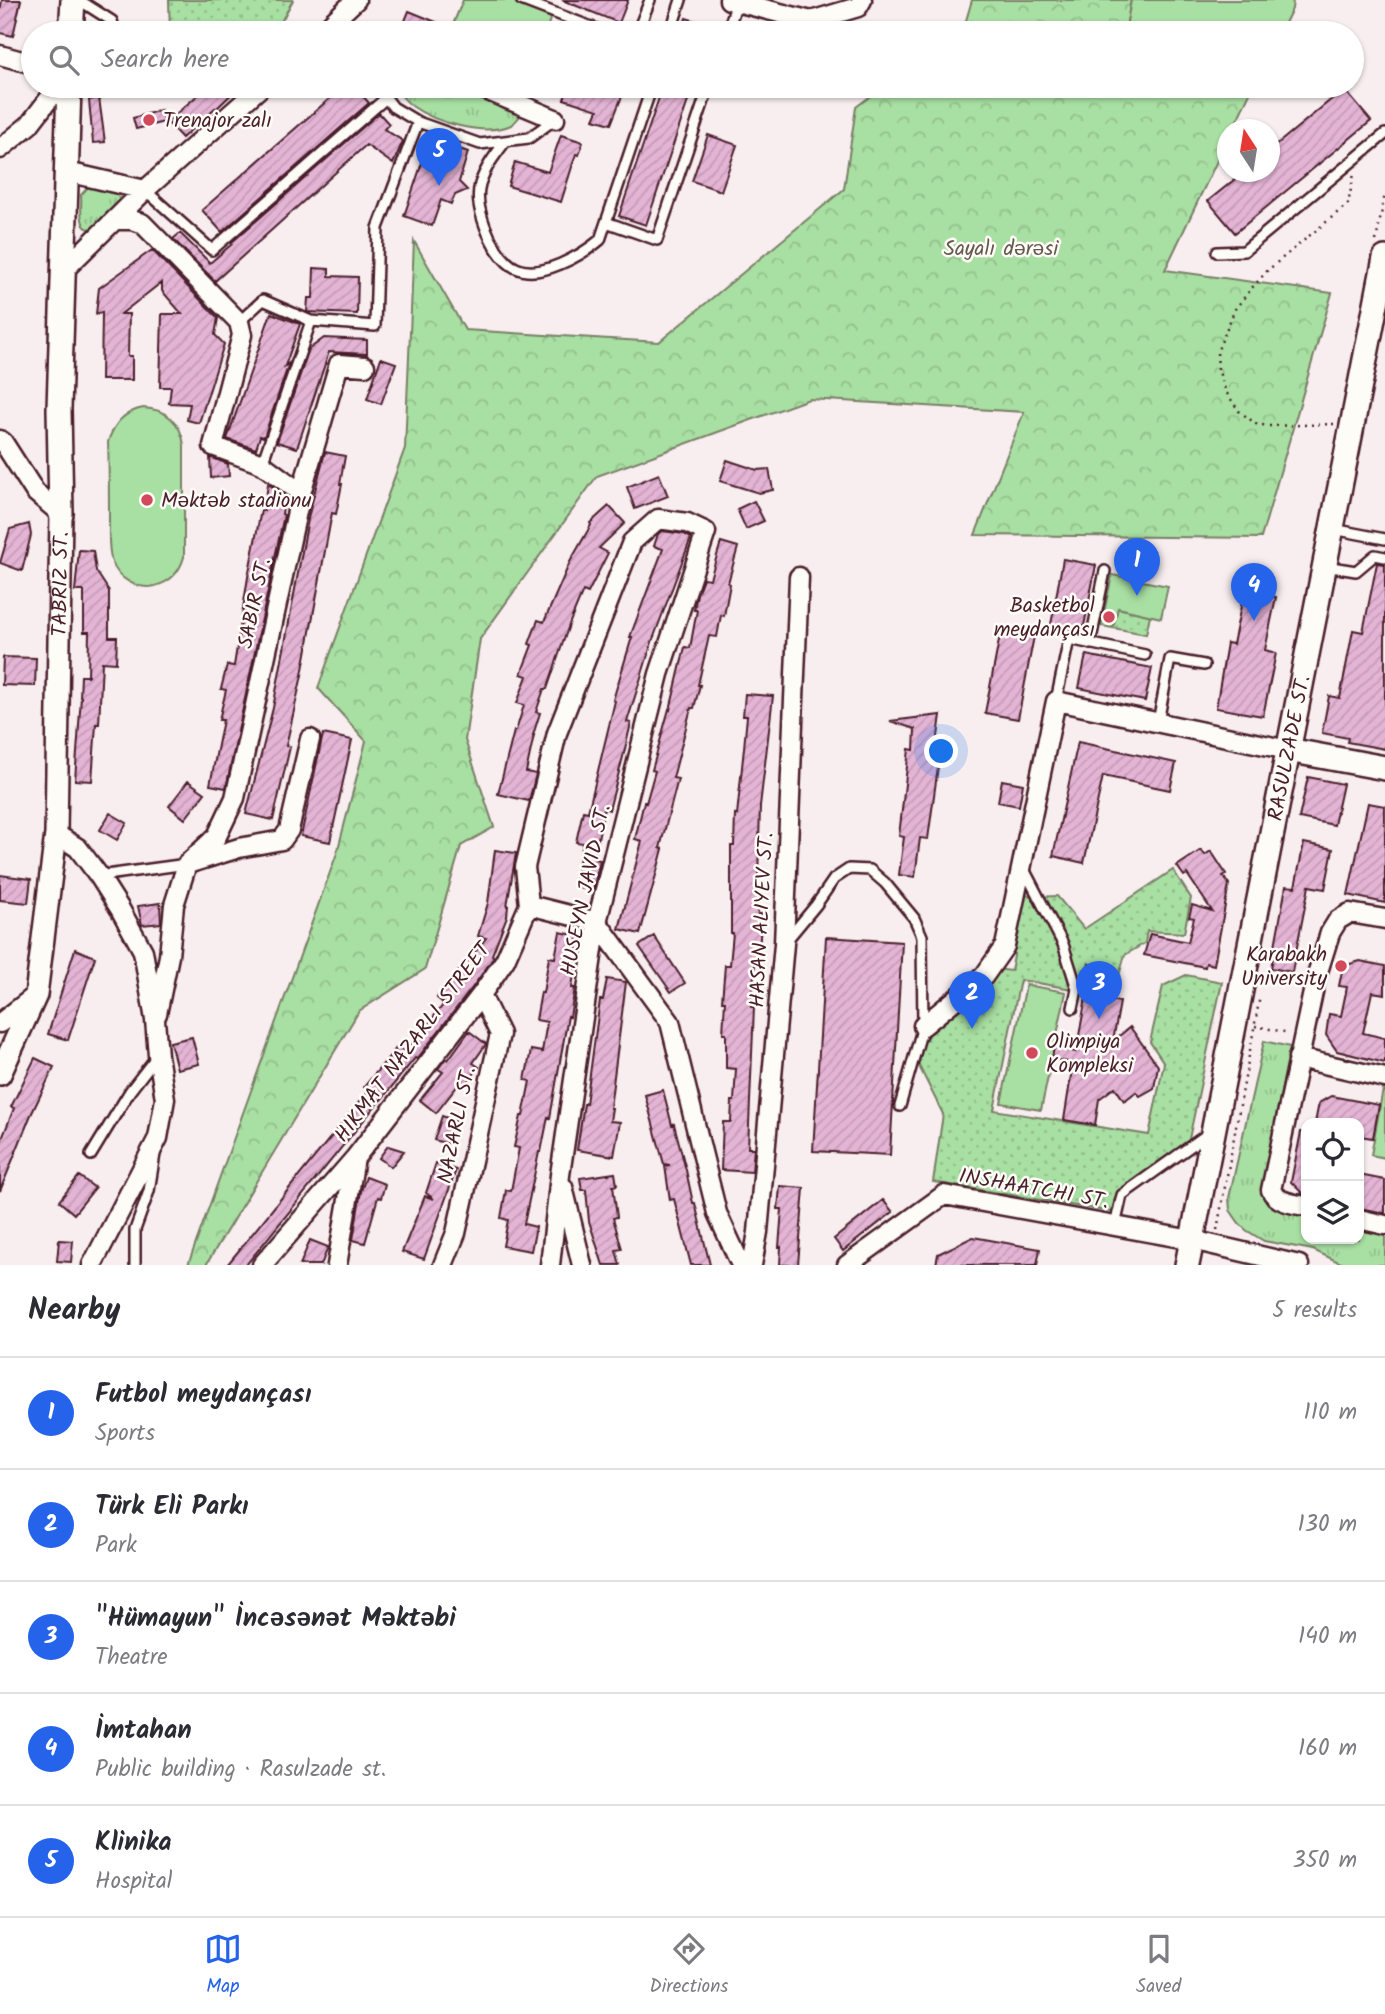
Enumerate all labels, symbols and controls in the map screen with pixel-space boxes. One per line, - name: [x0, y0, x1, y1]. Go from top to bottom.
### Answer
- search box: [21, 21, 1364, 98]
- text: Search here: [101, 39, 229, 81]
- icon: search: [45, 41, 83, 79]
- place label: Trenajor zalı: [163, 105, 272, 138]
- marker: Trenajor zalı: [141, 112, 157, 128]
- north arrow: [1217, 119, 1280, 182]
- pin: 5: [416, 128, 462, 186]
- park label: Sayalı dərəsi: [944, 233, 1059, 266]
- place label: Məktəb stadionu: [161, 485, 312, 518]
- marker: Məktəb stadionu: [139, 492, 155, 508]
- street label: TABRIZ ST.: [44, 531, 79, 637]
- pin: 1: [1114, 538, 1160, 596]
- street label: SABIR ST.: [230, 555, 281, 652]
- pin: 4: [1231, 563, 1277, 621]
- place label: Basketbol meydançası: [994, 590, 1095, 647]
- marker: Basketbol meydançası: [1101, 609, 1117, 625]
- street label: RASULZADE ST.: [1260, 673, 1321, 824]
- your location: [924, 734, 958, 768]
- street label: HUSEYN JAVID ST.: [552, 802, 621, 979]
- street label: HASAN ALIYEV ST.: [741, 832, 784, 1009]
- street label: HIKMAT NAZARLI STREET: [327, 934, 501, 1150]
- place label: Karabakh University: [1241, 939, 1327, 996]
- marker: Karabakh University: [1333, 958, 1349, 974]
- pin: 3: [1076, 961, 1122, 1019]
- pin: 2: [949, 971, 995, 1029]
- place label: Olimpiya Kompleksi: [1046, 1026, 1134, 1083]
- marker: Olimpiya Kompleksi: [1024, 1045, 1040, 1061]
- street label: NAZARLI ST.: [429, 1064, 486, 1187]
- map controls: [1301, 1118, 1364, 1244]
- button: locate: [1301, 1118, 1364, 1181]
- street label: INSHAATCHI ST.: [956, 1160, 1111, 1219]
- button: layers: [1301, 1181, 1364, 1244]
- text: Nearby: [28, 1287, 120, 1335]
- text: 5 results: [1272, 1293, 1357, 1329]
- text: Futbol meydançası: [95, 1374, 311, 1416]
- text: 1: [48, 1395, 54, 1431]
- text: 110 m: [1304, 1395, 1357, 1431]
- text: Sports: [95, 1416, 155, 1452]
- text: Türk Eli Parkı: [95, 1486, 248, 1528]
- text: 2: [44, 1507, 58, 1543]
- text: 130 m: [1298, 1507, 1357, 1543]
- text: Park: [95, 1528, 137, 1564]
- text: "Hümayun" İncəsənət Məktəbi: [95, 1598, 456, 1640]
- text: 3: [45, 1619, 57, 1655]
- text: 140 m: [1298, 1619, 1357, 1655]
- text: Theatre: [95, 1640, 168, 1676]
- text: İmtahan: [95, 1710, 192, 1752]
- text: 4: [45, 1731, 57, 1767]
- text: 160 m: [1298, 1731, 1357, 1767]
- text: Public building · Rasulzade st.: [95, 1752, 386, 1788]
- text: Klinika: [95, 1822, 172, 1864]
- text: 5: [45, 1843, 57, 1879]
- text: 350 m: [1292, 1843, 1357, 1879]
- text: Hospital: [95, 1864, 172, 1900]
- tab: Map: [204, 1930, 242, 2002]
- tab: Directions: [650, 1930, 728, 2002]
- tab: Saved: [1136, 1930, 1181, 2002]

